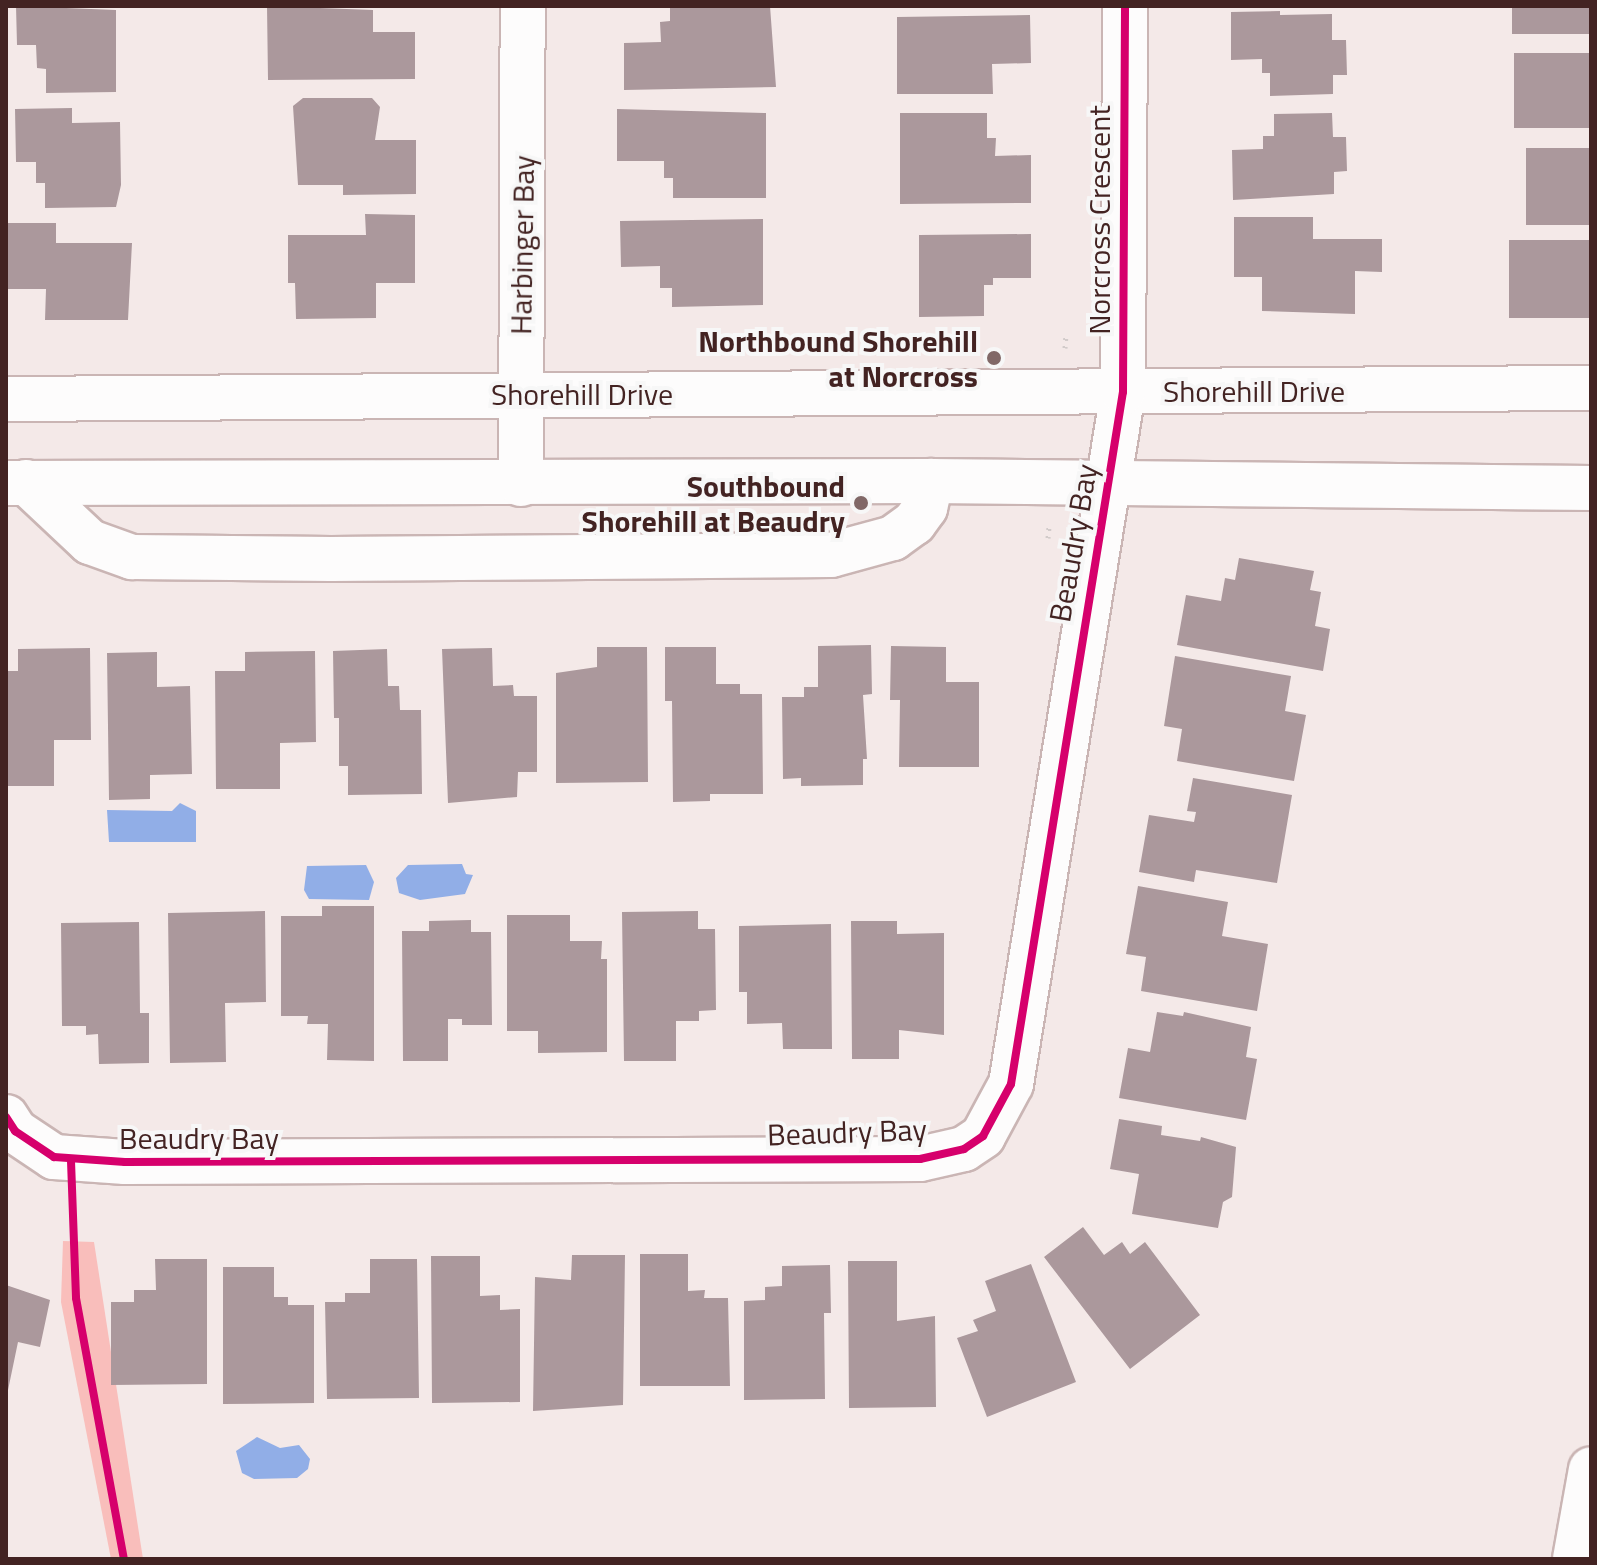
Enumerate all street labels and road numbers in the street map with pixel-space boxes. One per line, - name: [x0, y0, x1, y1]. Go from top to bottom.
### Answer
- street label: Norcross Crescent: [1081, 105, 1117, 335]
- street label: Harbinger Bay: [502, 155, 542, 335]
- street label: Shorehill Drive: [1163, 373, 1345, 409]
- street label: Shorehill Drive: [491, 376, 673, 412]
- street label: Beaudry Bay: [1041, 461, 1105, 625]
- street label: Beaudry Bay: [767, 1111, 927, 1153]
- street label: Beaudry Bay: [119, 1120, 279, 1156]

